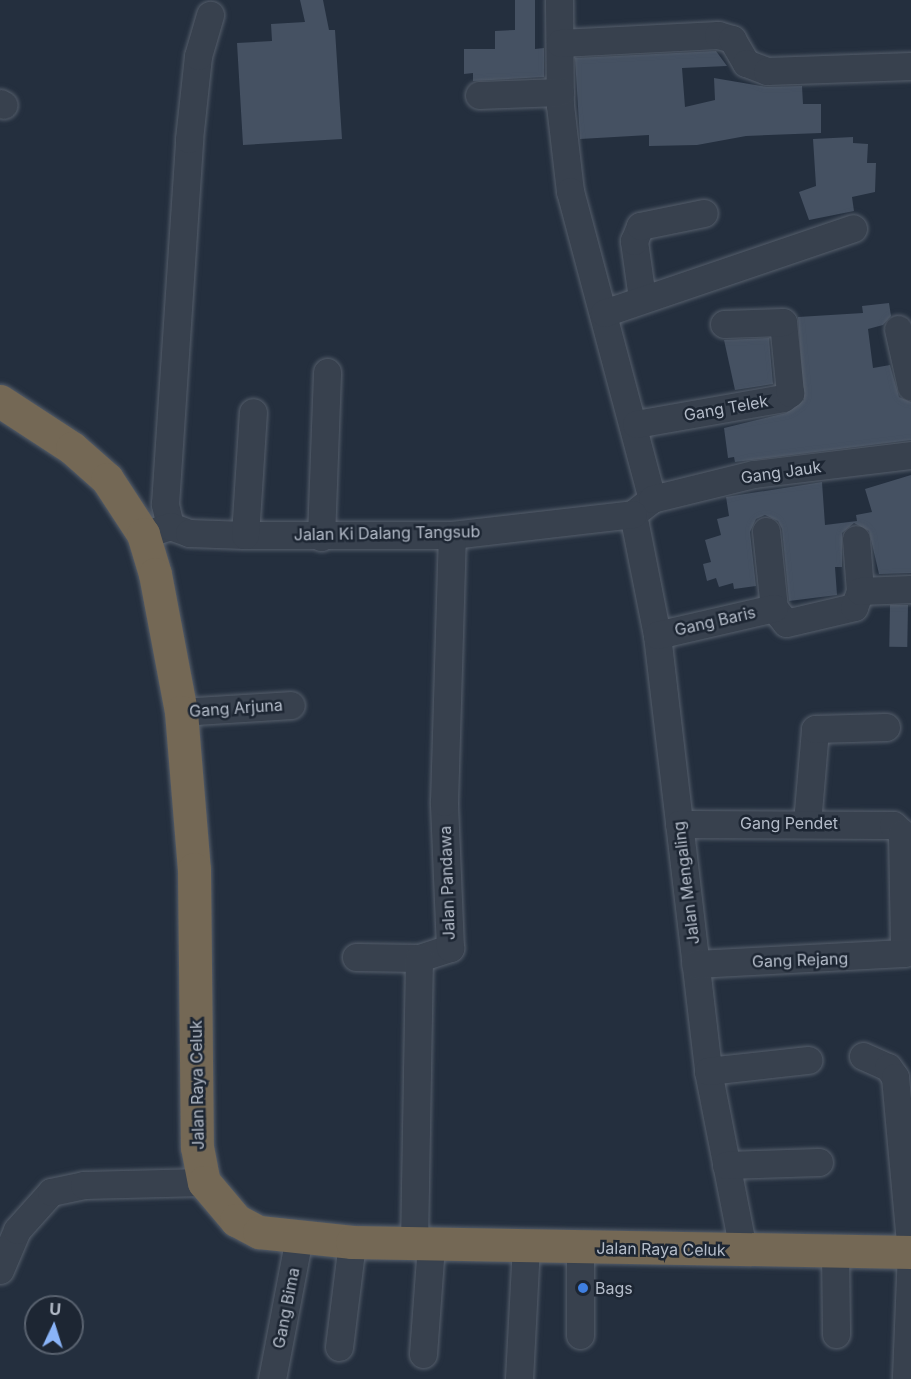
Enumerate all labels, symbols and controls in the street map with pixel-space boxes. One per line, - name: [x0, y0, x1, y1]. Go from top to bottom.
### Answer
- street label: Gang Telek: [682, 391, 770, 425]
- street label: Gang Jauk: [740, 457, 822, 487]
- street label: Jalan Ki Dalang Tangsub: [294, 522, 480, 544]
- street label: Gang Baris: [673, 602, 757, 640]
- street label: Gang Arjuna: [189, 695, 283, 721]
- street label: Gang Pendet: [740, 813, 838, 833]
- street label: Jalan Mengaling: [669, 820, 703, 946]
- street label: Jalan Pandawa: [435, 825, 459, 941]
- street label: Gang Rejang: [752, 949, 848, 971]
- street label: Jalan Raya Celuk: [186, 1020, 208, 1150]
- street label: Jalan Raya Celuk: [596, 1238, 726, 1260]
- street label: Gang Bima: [269, 1266, 303, 1350]
- place label: Bags: [595, 1278, 633, 1298]
- marker: Bags: [576, 1281, 590, 1295]
- north arrow: [24, 1295, 84, 1355]
- text: U: [49, 1299, 62, 1319]

